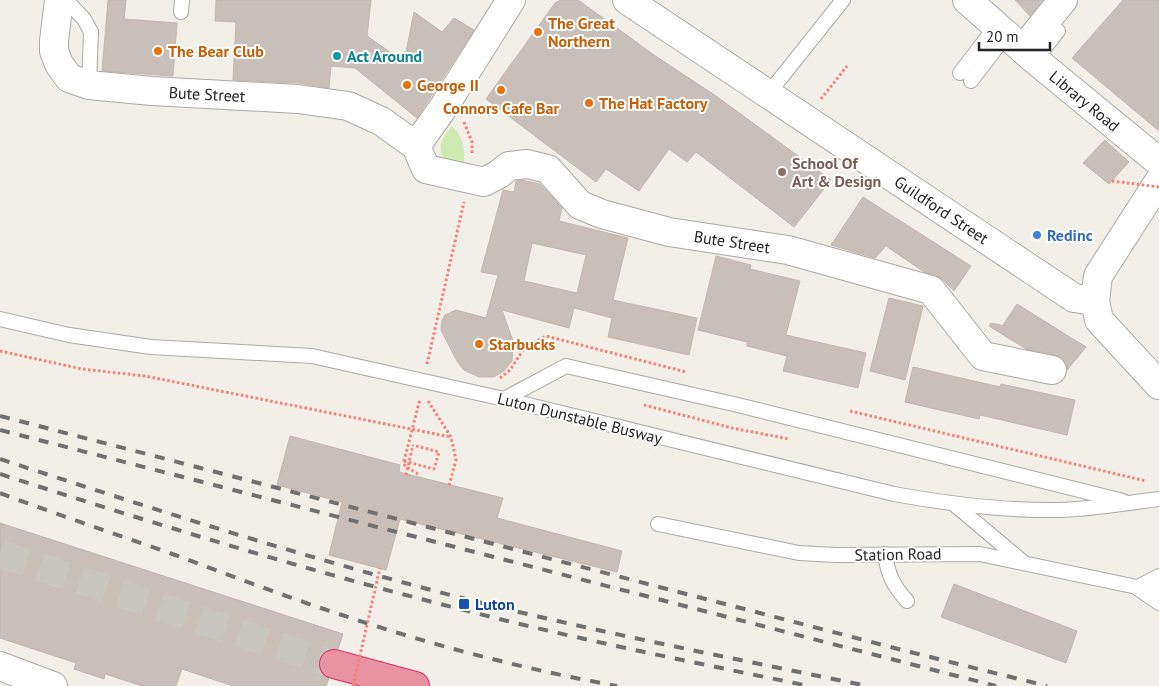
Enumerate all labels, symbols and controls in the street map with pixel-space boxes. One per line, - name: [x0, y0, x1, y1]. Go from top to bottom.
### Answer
- place label: The Great Northern: [548, 13, 615, 51]
- scale bar: [979, 20, 1050, 52]
- marker: The Great Northern: [532, 26, 544, 38]
- text: 20 m: [986, 27, 1019, 46]
- place label: The Bear Club: [168, 41, 264, 61]
- marker: The Bear Club: [152, 45, 164, 57]
- place label: Act Around: [347, 46, 422, 66]
- marker: Act Around: [331, 50, 343, 62]
- street label: Library Road: [1045, 66, 1124, 136]
- place label: George II: [417, 75, 479, 95]
- marker: George II: [401, 79, 413, 91]
- street label: Bute Street: [168, 82, 246, 106]
- marker: Connors Cafe Bar: [495, 84, 507, 96]
- place label: The Hat Factory: [599, 93, 708, 113]
- marker: The Hat Factory: [583, 97, 595, 109]
- place label: Connors Cafe Bar: [443, 98, 559, 118]
- place label: School Of Art & Design: [792, 153, 881, 191]
- marker: School Of Art & Design: [776, 166, 788, 178]
- street label: Guildford Street: [891, 171, 993, 248]
- place label: Redinc: [1047, 225, 1093, 245]
- street label: Bute Street: [693, 226, 772, 257]
- marker: Redinc: [1031, 229, 1043, 241]
- place label: Starbucks: [489, 334, 556, 354]
- marker: Starbucks: [473, 338, 485, 350]
- street label: Luton Dunstable Busway: [496, 388, 665, 448]
- street label: Station Road: [854, 543, 942, 565]
- place label: Luton: [475, 594, 515, 614]
- marker: Luton: [457, 597, 471, 611]

